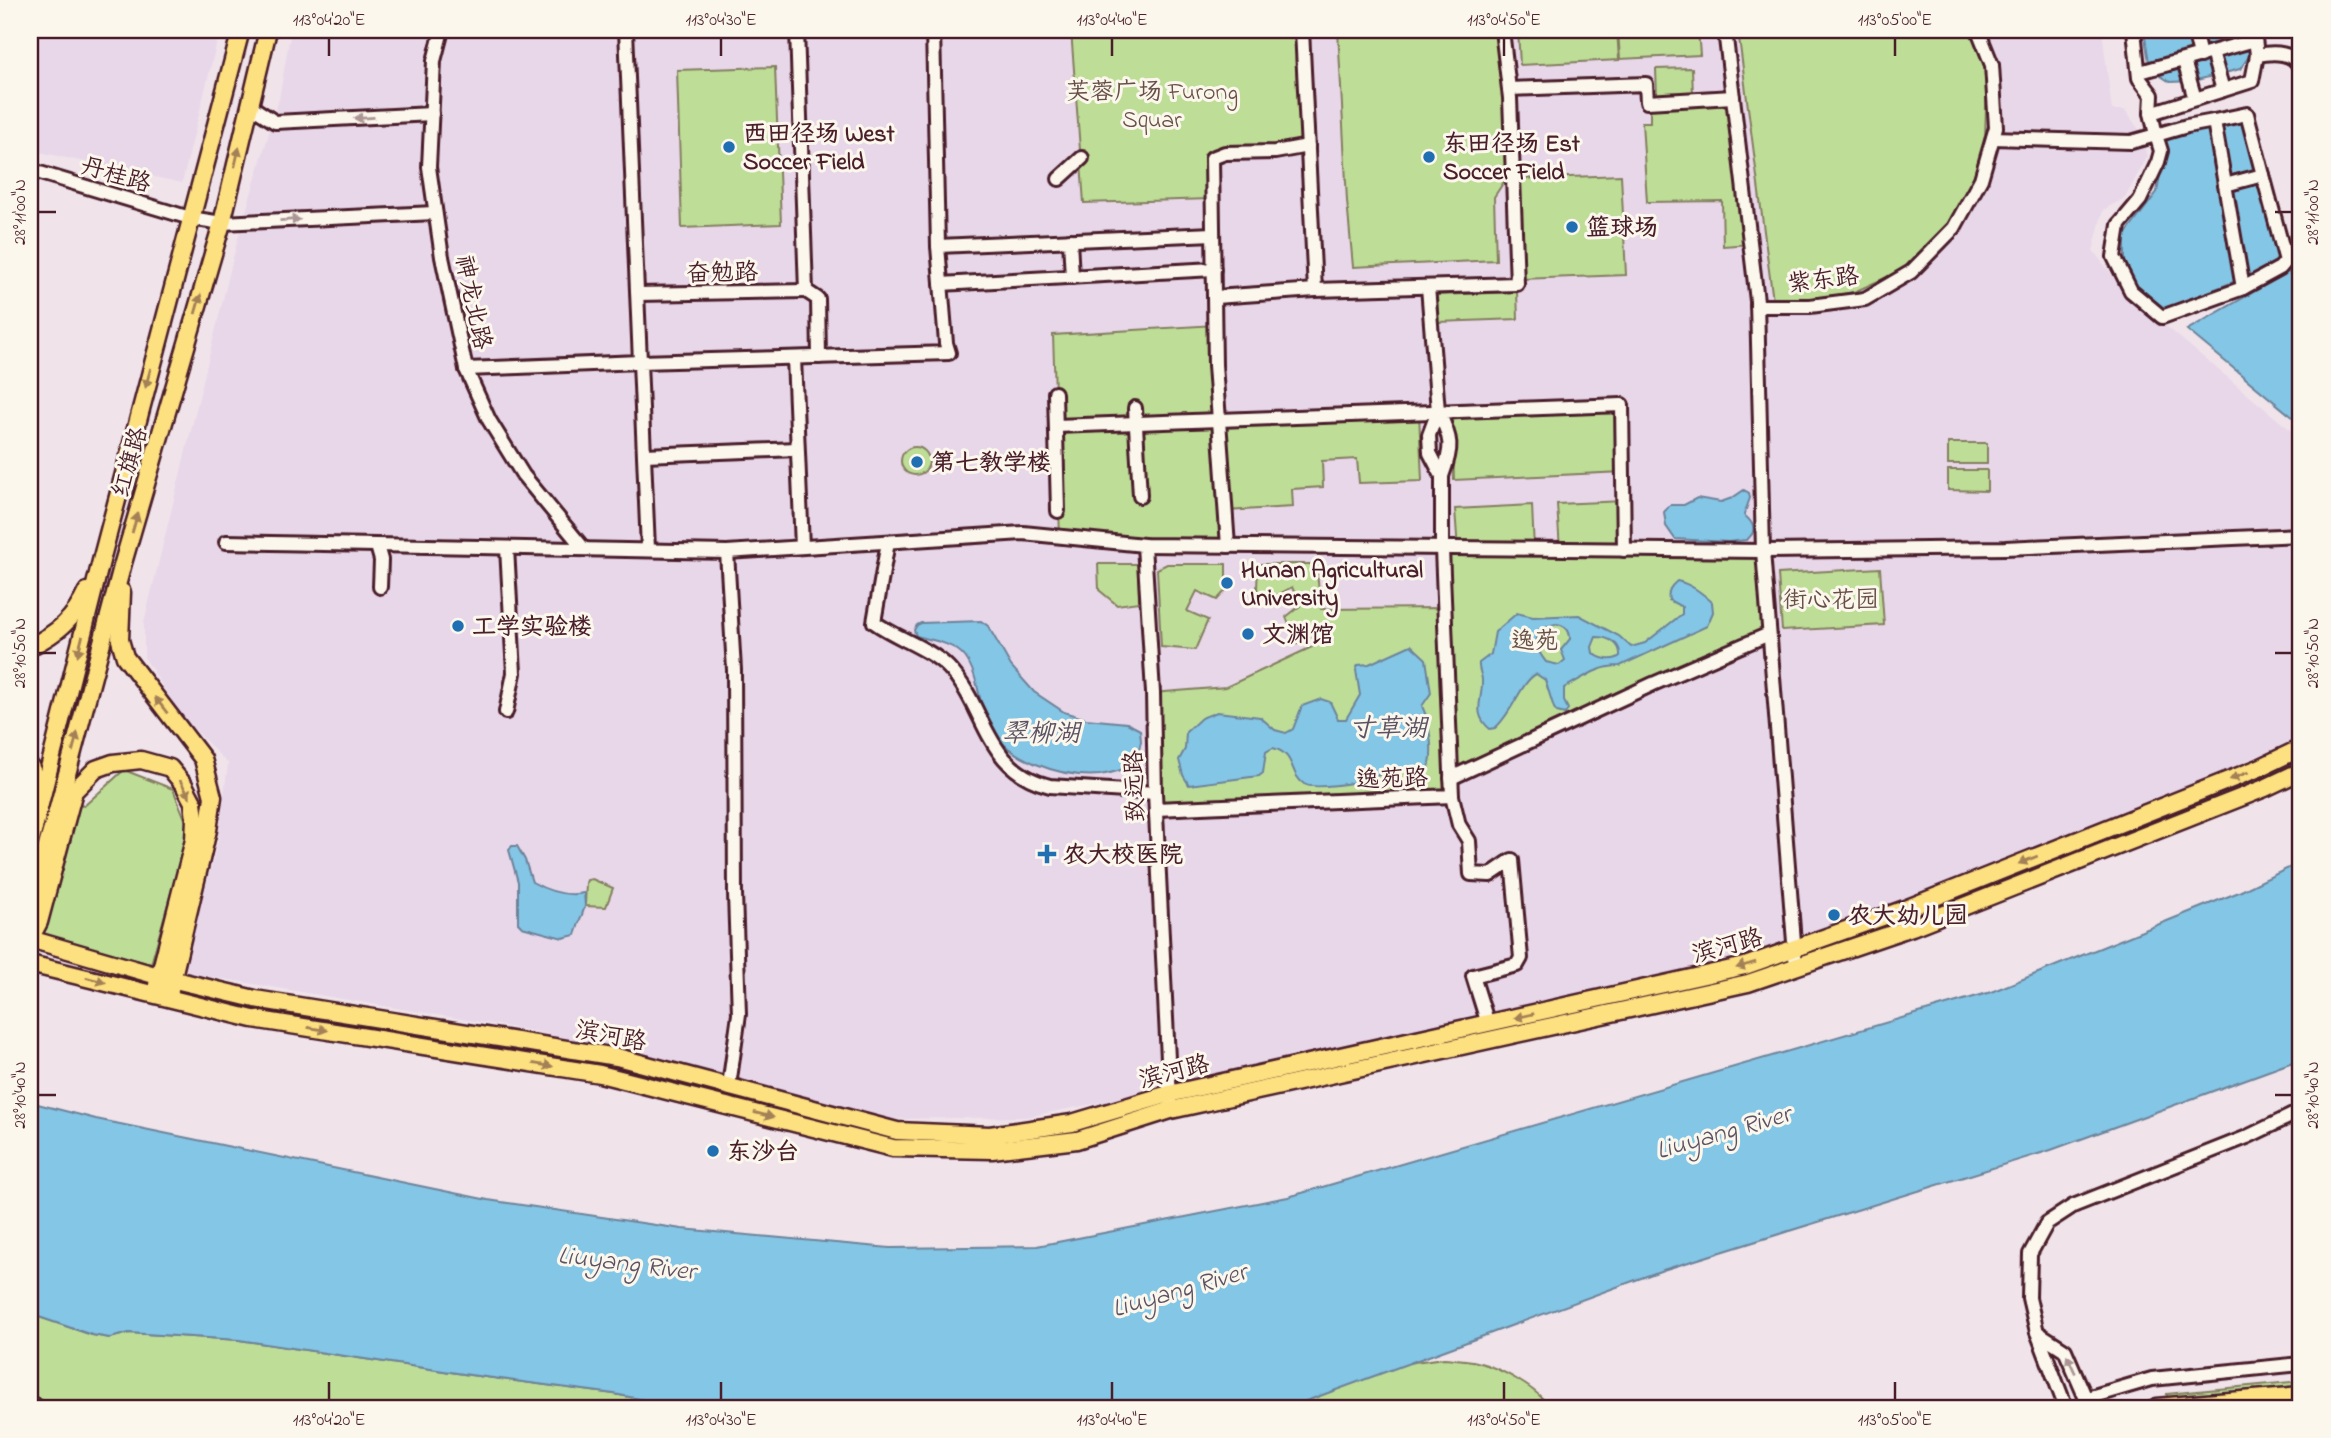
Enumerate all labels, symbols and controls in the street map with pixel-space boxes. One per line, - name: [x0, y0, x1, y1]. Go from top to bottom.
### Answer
- text: 113°04'20"E: [293, 8, 365, 34]
- text: 113°04'30"E: [685, 8, 757, 34]
- text: 113°04'40"E: [1076, 8, 1148, 34]
- text: 113°04'50"E: [1467, 8, 1541, 34]
- text: 113°05'00"E: [1858, 8, 1932, 34]
- park label: 芙蓉广场 Furong Squar: [1066, 76, 1238, 139]
- one-way arrow: [353, 112, 375, 123]
- place label: 西田径场 West Soccer Field: [743, 118, 896, 181]
- place label: 东田径场 Est Soccer Field: [1443, 128, 1581, 191]
- marker: 西田径场 West Soccer Field: [721, 139, 737, 155]
- one-way arrow: [232, 146, 243, 168]
- marker: 东田径场 Est Soccer Field: [1421, 149, 1437, 165]
- street label: 丹桂路: [76, 150, 155, 203]
- text: 28°11'00"N: [8, 179, 34, 245]
- text: 28°11'00"N: [2301, 179, 2327, 245]
- place label: 篮球场: [1586, 212, 1658, 247]
- one-way arrow: [279, 214, 301, 225]
- marker: 篮球场: [1564, 219, 1580, 235]
- street label: 神龙北路: [444, 252, 499, 353]
- street label: 奋勉路: [686, 256, 758, 293]
- street label: 紫东路: [1785, 260, 1861, 303]
- one-way arrow: [194, 294, 204, 315]
- one-way arrow: [143, 368, 153, 389]
- street label: 红旗路: [105, 423, 158, 502]
- place label: 第七教学楼: [931, 447, 1051, 482]
- marker: 第七教学楼: [909, 454, 925, 470]
- one-way arrow: [130, 512, 141, 534]
- place label: Hunan Agricultural University: [1241, 554, 1423, 618]
- marker: Hunan Agricultural University: [1219, 575, 1235, 591]
- park label: 街心花园: [1783, 584, 1879, 619]
- place label: 工学实验楼: [472, 611, 592, 646]
- text: 28°10'50"N: [8, 618, 34, 688]
- marker: 工学实验楼: [450, 618, 466, 634]
- text: 28°10'50"N: [2301, 618, 2327, 688]
- place label: 文渊馆: [1262, 619, 1334, 654]
- park label: 逸苑: [1511, 625, 1559, 660]
- marker: 文渊馆: [1240, 626, 1256, 642]
- one-way arrow: [74, 635, 85, 657]
- one-way arrow: [155, 696, 169, 714]
- water label: 寸草湖: [1349, 711, 1430, 749]
- water label: 翠柳湖: [1002, 716, 1083, 754]
- one-way arrow: [71, 732, 81, 753]
- street label: 致远路: [1118, 749, 1155, 823]
- street label: 逸苑路: [1355, 762, 1429, 799]
- one-way arrow: [2228, 770, 2249, 781]
- one-way arrow: [179, 780, 191, 799]
- place label: 农大校医院: [1063, 839, 1183, 874]
- marker: 农大校医院: [1037, 844, 1057, 864]
- one-way arrow: [2017, 855, 2038, 866]
- place label: 农大幼儿园: [1848, 900, 1968, 935]
- marker: 农大幼儿园: [1826, 907, 1842, 923]
- street label: 滨河路: [1688, 921, 1767, 974]
- one-way arrow: [1735, 961, 1756, 971]
- one-way arrow: [85, 975, 107, 986]
- one-way arrow: [1513, 1010, 1535, 1021]
- street label: 滨河路: [572, 1013, 649, 1062]
- one-way arrow: [307, 1024, 329, 1035]
- street label: 滨河路: [1135, 1048, 1214, 1099]
- one-way arrow: [532, 1060, 554, 1071]
- text: 28°10'40"N: [8, 1061, 34, 1129]
- text: 28°10'40"N: [2301, 1061, 2327, 1129]
- water label: Liuyang River: [1652, 1096, 1798, 1171]
- one-way arrow: [753, 1110, 775, 1121]
- place label: 东沙台: [727, 1136, 799, 1171]
- marker: 东沙台: [705, 1143, 721, 1159]
- water label: Liuyang River: [556, 1238, 700, 1293]
- water label: Liuyang River: [1108, 1254, 1254, 1329]
- one-way arrow: [2065, 1354, 2077, 1374]
- text: 113°04'20"E: [293, 1408, 365, 1434]
- text: 113°04'30"E: [685, 1408, 757, 1434]
- text: 113°04'40"E: [1076, 1408, 1148, 1434]
- text: 113°04'50"E: [1467, 1408, 1541, 1434]
- text: 113°05'00"E: [1858, 1408, 1932, 1434]

